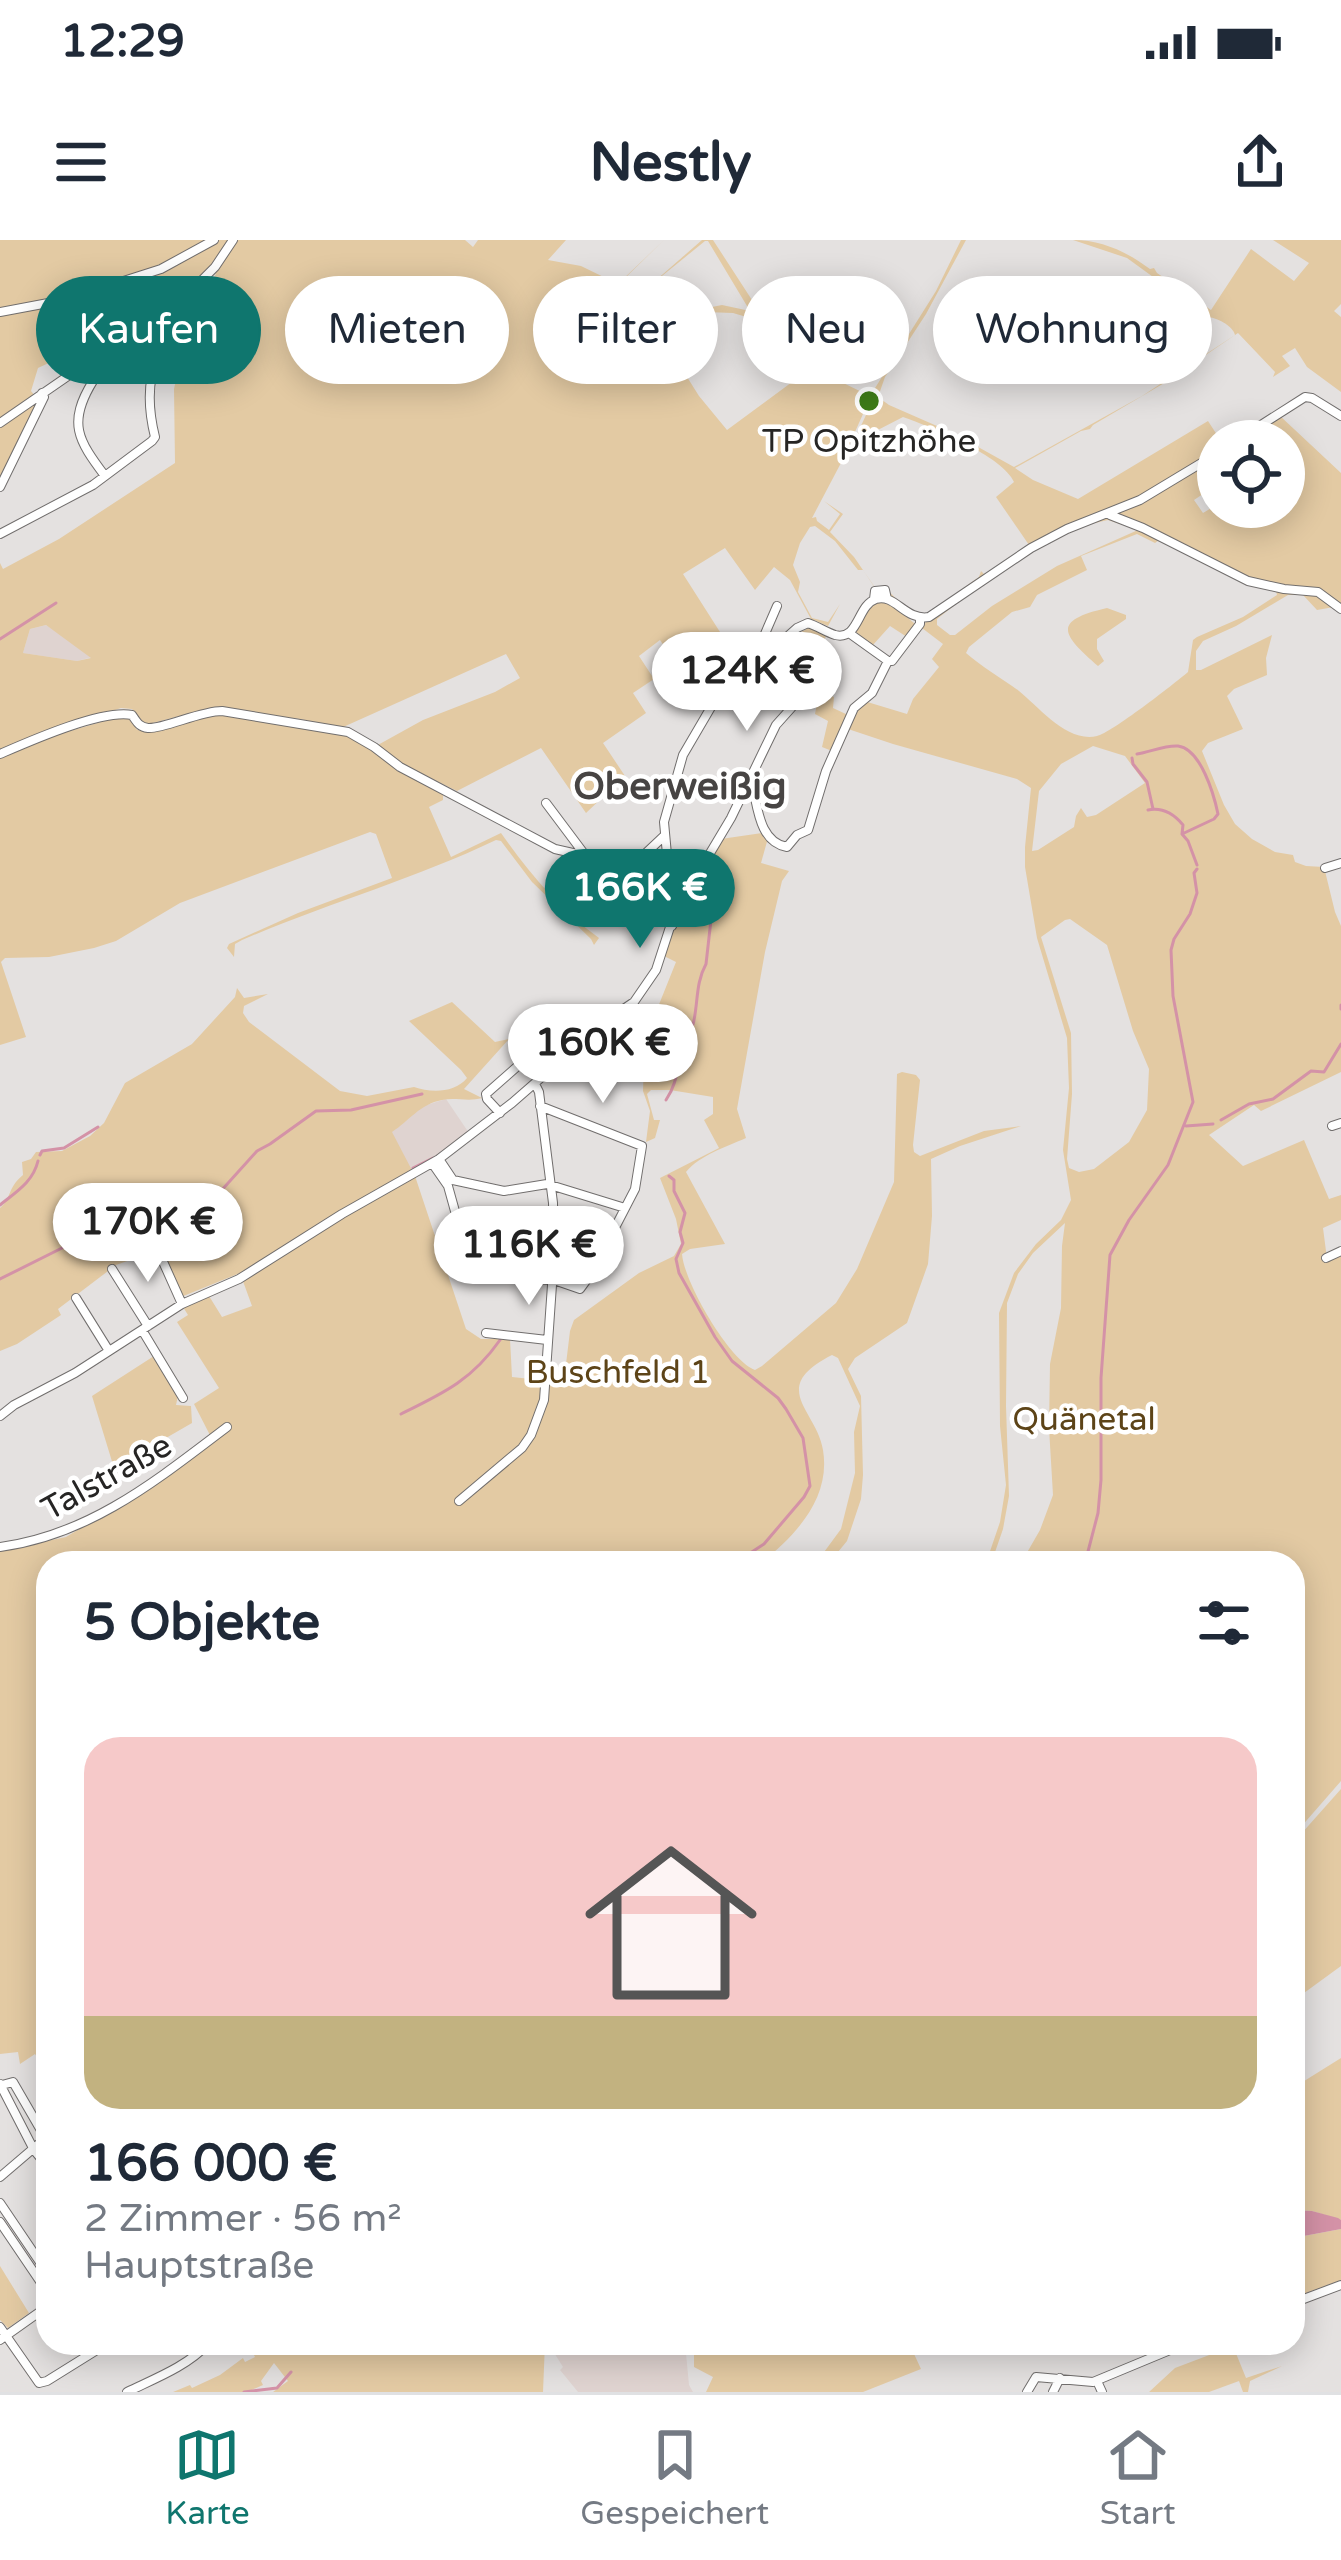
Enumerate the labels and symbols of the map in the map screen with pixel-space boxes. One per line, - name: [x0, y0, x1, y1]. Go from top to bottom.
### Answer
- marker: TP Opitzhöhe: [856, 388, 882, 414]
- place label: TP Opitzhöhe: [762, 422, 976, 461]
- pin: 124K €: [649, 632, 845, 734]
- district label: Oberweißig: [573, 763, 787, 810]
- pin: 166K €: [542, 849, 738, 951]
- pin: 160K €: [505, 1004, 701, 1106]
- pin: 170K €: [50, 1183, 246, 1285]
- pin: 116K €: [431, 1206, 627, 1308]
- park label: Buschfeld 1: [526, 1353, 710, 1392]
- park label: Quänetal: [1012, 1400, 1156, 1439]
- street label: Talstraße: [35, 1426, 178, 1529]

